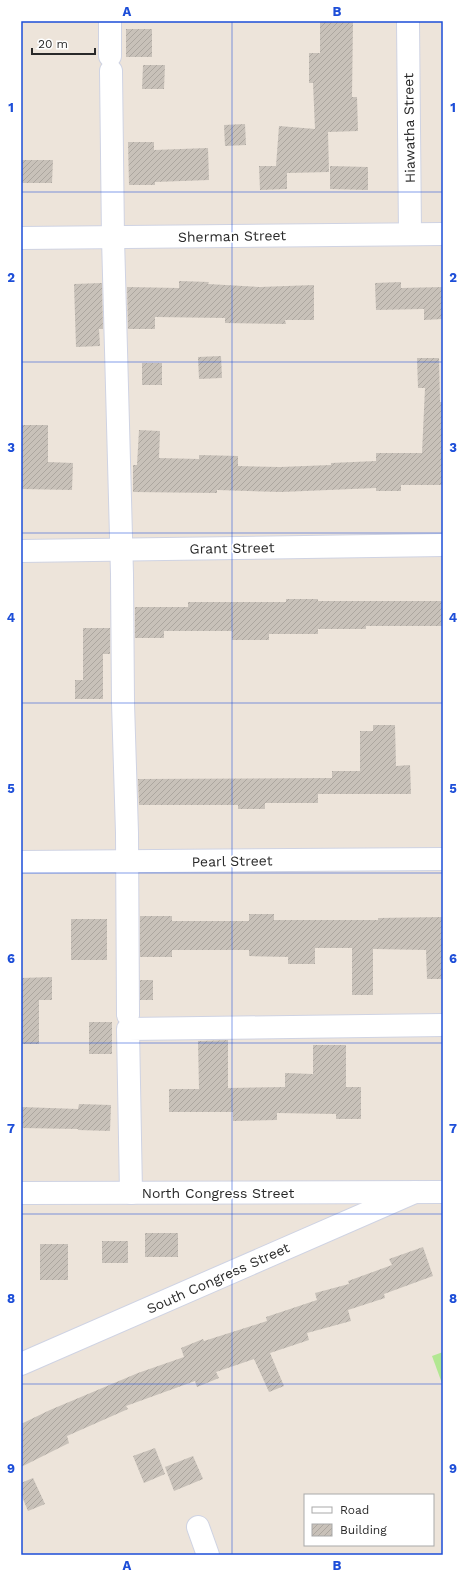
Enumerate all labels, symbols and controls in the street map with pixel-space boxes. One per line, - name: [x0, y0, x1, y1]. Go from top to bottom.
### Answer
- text: A: [123, 4, 132, 19]
- text: B: [333, 4, 342, 19]
- scale bar: [32, 30, 95, 56]
- text: 20 m: [38, 37, 68, 51]
- street label: Hiawatha Street: [400, 73, 418, 183]
- text: 1: [8, 100, 14, 115]
- text: 1: [450, 100, 456, 115]
- street label: Sherman Street: [178, 227, 286, 245]
- text: 2: [7, 270, 15, 285]
- text: 2: [449, 270, 457, 285]
- text: 3: [7, 440, 15, 455]
- text: 3: [449, 440, 457, 455]
- street label: Grant Street: [189, 539, 275, 557]
- text: 4: [7, 610, 16, 625]
- text: 4: [449, 610, 458, 625]
- text: 5: [7, 781, 15, 796]
- text: 5: [449, 781, 457, 796]
- street label: Pearl Street: [191, 852, 273, 870]
- text: 6: [7, 951, 15, 966]
- text: 6: [449, 951, 457, 966]
- text: 7: [7, 1121, 15, 1136]
- text: 7: [449, 1121, 457, 1136]
- street label: North Congress Street: [142, 1185, 294, 1201]
- street label: South Congress Street: [144, 1239, 292, 1317]
- text: 8: [7, 1291, 15, 1306]
- text: 8: [449, 1291, 457, 1306]
- text: 9: [7, 1461, 15, 1476]
- text: 9: [449, 1461, 457, 1476]
- legend: [304, 1494, 434, 1546]
- text: Road: [340, 1503, 369, 1517]
- text: Building: [340, 1523, 387, 1537]
- text: A: [123, 1558, 132, 1573]
- text: B: [333, 1558, 342, 1573]

